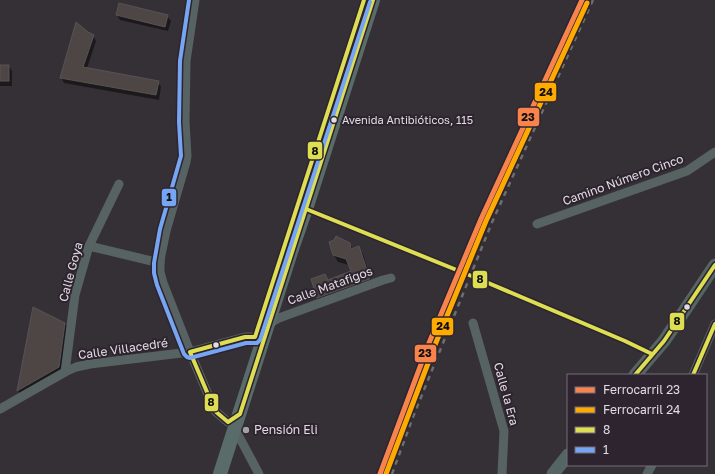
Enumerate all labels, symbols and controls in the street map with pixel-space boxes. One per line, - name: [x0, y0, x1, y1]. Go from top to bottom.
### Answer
- line badge: 24: [534, 82, 557, 102]
- text: 24: [539, 85, 553, 98]
- line badge: 23: [517, 107, 540, 127]
- text: 23: [521, 110, 535, 123]
- place label: Avenida Antibióticos, 115: [342, 113, 473, 126]
- marker: Avenida Antibióticos, 115: [329, 115, 339, 125]
- line badge: 8: [307, 141, 323, 160]
- text: 8: [311, 144, 319, 157]
- street label: Camino Número Cinco: [560, 151, 685, 208]
- line badge: 1: [161, 188, 177, 207]
- text: 1: [166, 190, 172, 203]
- street label: Calle Goya: [55, 240, 86, 303]
- street label: Calle Matafigos: [285, 263, 374, 308]
- line badge: 8: [472, 270, 488, 289]
- text: 8: [476, 272, 484, 285]
- unlabelled marker: [682, 302, 692, 312]
- line badge: 8: [669, 312, 685, 331]
- text: 8: [673, 314, 681, 327]
- line badge: 24: [431, 317, 454, 336]
- text: 24: [436, 319, 450, 332]
- street label: Calle Villacedré: [77, 335, 169, 362]
- unlabelled marker: [211, 340, 221, 350]
- line badge: 23: [414, 344, 437, 363]
- text: 23: [418, 346, 432, 359]
- street label: Calle la Era: [491, 361, 522, 427]
- legend: [567, 374, 707, 466]
- text: Ferrocarril 23: [603, 382, 680, 397]
- line badge: 8: [204, 393, 219, 412]
- text: 8: [207, 395, 215, 408]
- text: Ferrocarril 24: [603, 402, 680, 417]
- place label: Pensión Eli: [254, 422, 318, 437]
- text: 8: [603, 422, 610, 437]
- marker: Pensión Eli: [241, 425, 251, 435]
- text: 1: [603, 442, 609, 457]

